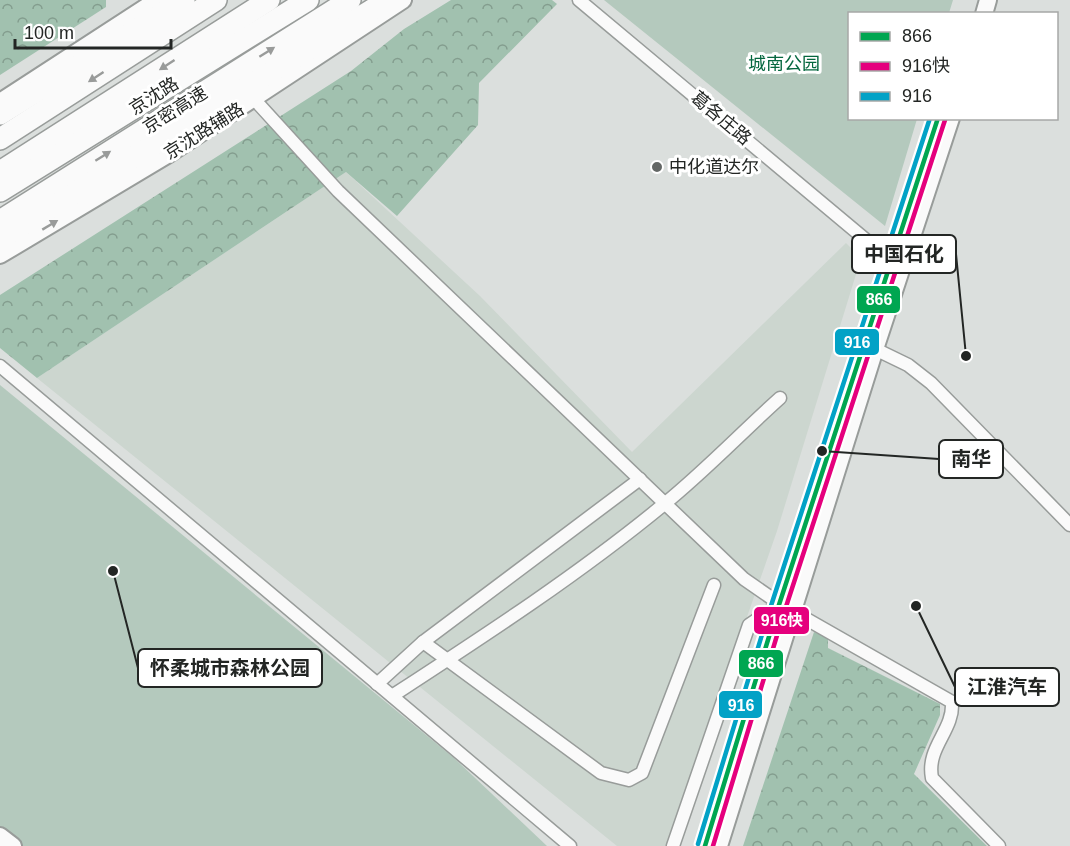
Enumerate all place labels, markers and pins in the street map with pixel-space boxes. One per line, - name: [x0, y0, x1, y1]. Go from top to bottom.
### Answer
- place label: 中化道达尔: [669, 157, 759, 177]
- marker: 中化道达尔: [650, 160, 664, 174]
- callout: 中国石化: [852, 235, 956, 273]
- callout: 南华: [939, 440, 1003, 478]
- callout: 怀柔城市森林公园: [138, 649, 322, 687]
- callout: 江淮汽车: [955, 668, 1059, 706]

